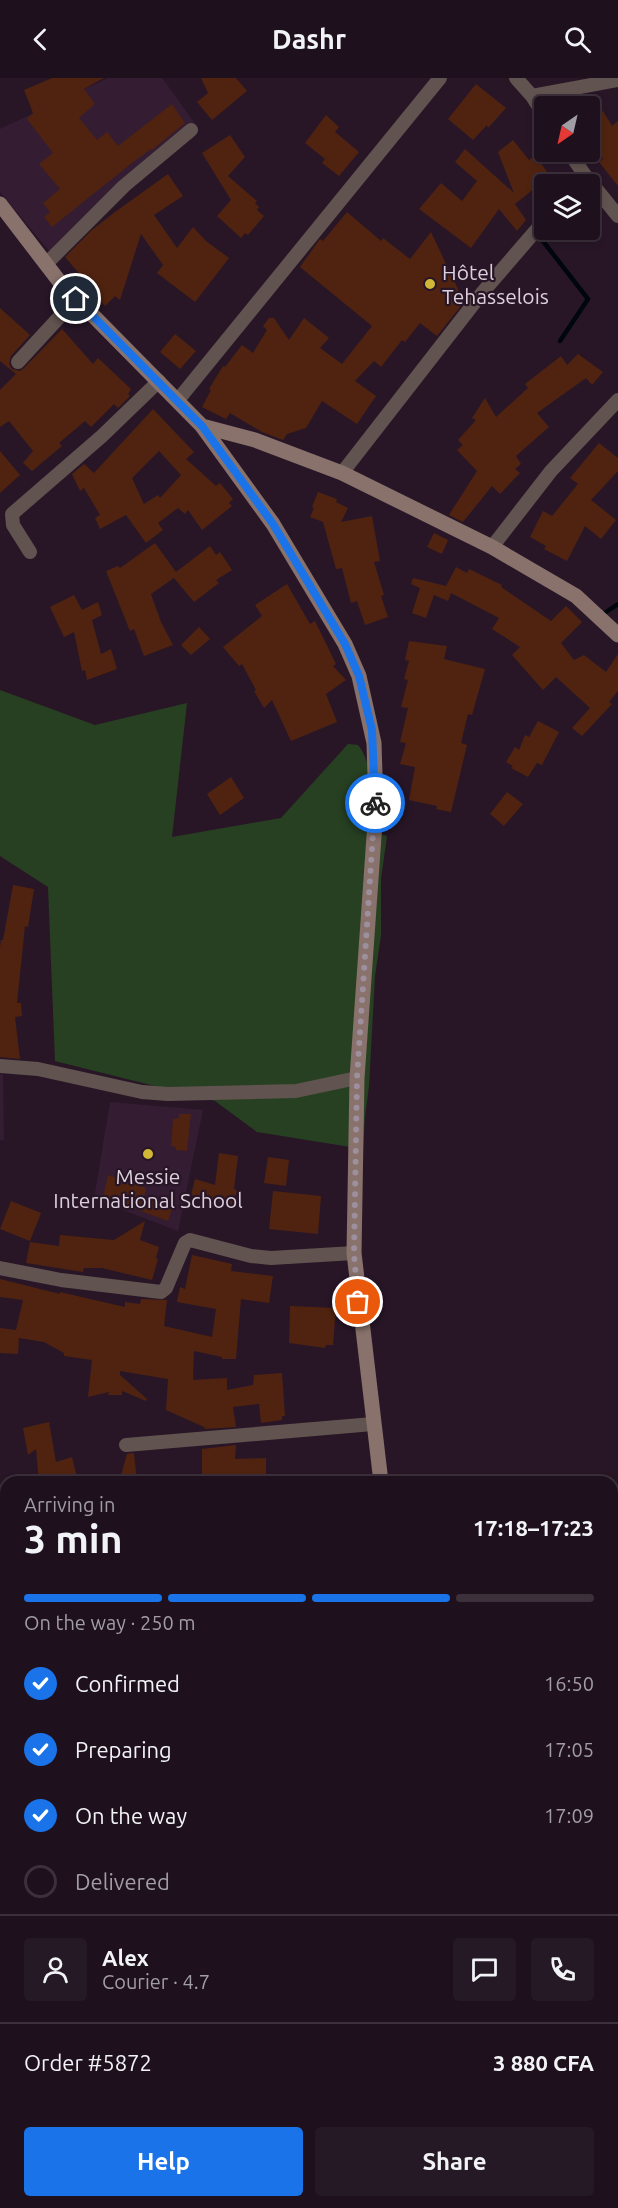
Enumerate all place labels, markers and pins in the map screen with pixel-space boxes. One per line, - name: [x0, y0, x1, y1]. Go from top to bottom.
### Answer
- place label: Hôtel Tehasselois: [442, 260, 549, 308]
- pin: [50, 273, 101, 324]
- marker: Hôtel Tehasselois: [423, 277, 437, 291]
- marker: Messie International School: [141, 1147, 155, 1161]
- place label: Messie International School: [53, 1164, 243, 1212]
- pin: [332, 1276, 383, 1327]

